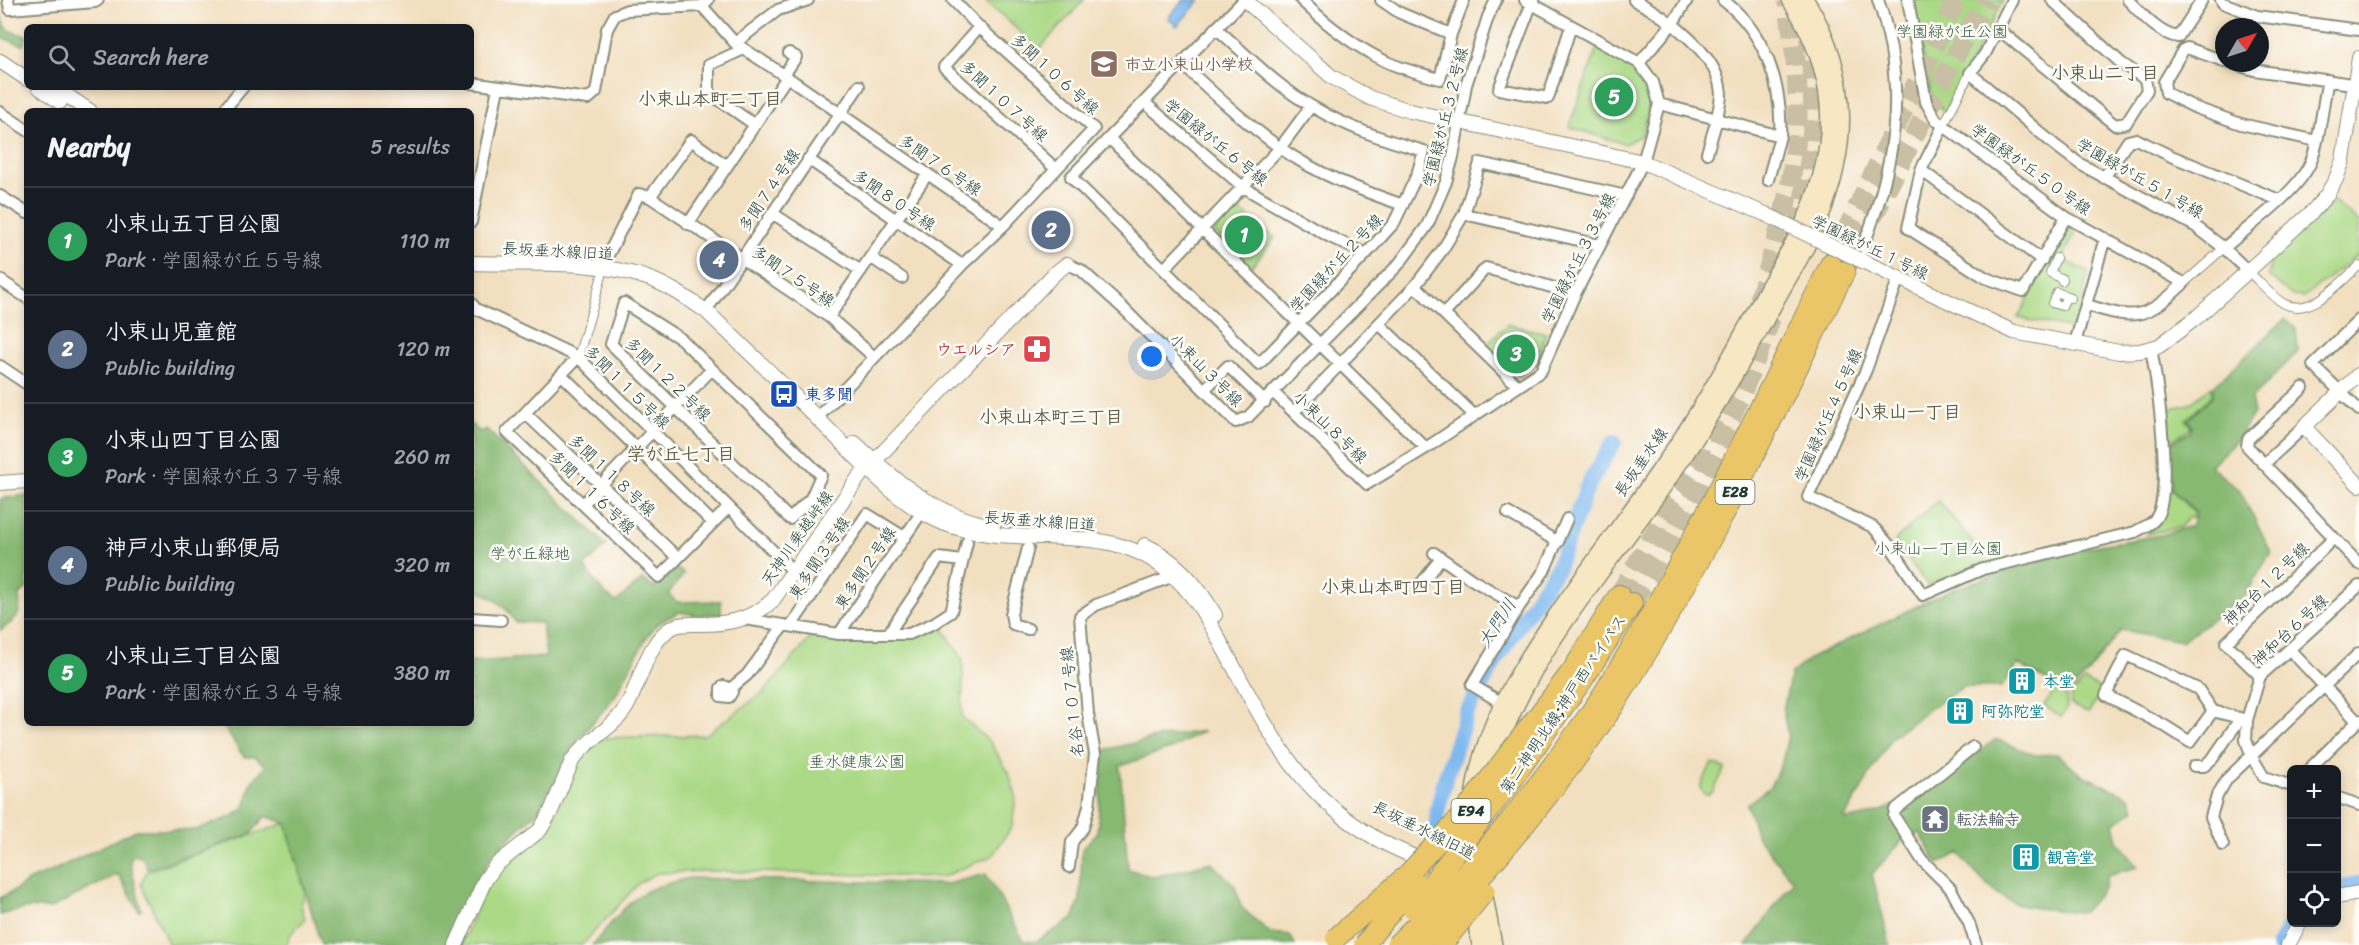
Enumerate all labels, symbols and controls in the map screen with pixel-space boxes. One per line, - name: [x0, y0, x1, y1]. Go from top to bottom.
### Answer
- park label: 学園緑が丘公園: [1896, 17, 2008, 46]
- north arrow: [2215, 18, 2269, 72]
- search box: [24, 24, 474, 90]
- street label: 多聞１０６号線: [1004, 26, 1106, 122]
- text: Search here: [93, 38, 209, 77]
- icon: search: [45, 41, 78, 74]
- street label: 学園緑が丘３２号線: [1414, 44, 1476, 190]
- school or university icon: 市立小束山小学校: [1088, 48, 1120, 80]
- place label: 市立小束山小学校: [1125, 50, 1253, 79]
- street label: 多聞１０７号線: [953, 53, 1055, 149]
- district label: 小束山二丁目: [2051, 57, 2159, 89]
- pin: 5: [1594, 74, 1634, 120]
- district label: 小束山本町二丁目: [638, 83, 782, 115]
- street label: 学園緑が丘６号線: [1157, 90, 1275, 194]
- street label: 学園緑が丘５０号線: [1964, 115, 2098, 223]
- text: Nearby: [48, 124, 130, 170]
- street label: 多聞７６号線: [892, 126, 988, 204]
- street label: 学園緑が丘５１号線: [2070, 129, 2210, 227]
- text: 5 results: [371, 130, 450, 165]
- street label: 多聞７４号線: [730, 142, 808, 238]
- street label: 多聞８０号線: [846, 161, 942, 239]
- street label: 学園緑が丘３３号線: [1532, 187, 1624, 329]
- text: 小束山五丁目公園: [105, 204, 281, 243]
- street label: 学園緑が丘２号線: [1282, 206, 1390, 320]
- street label: 学園緑が丘１号線: [1806, 206, 1934, 288]
- pin: 2: [1032, 208, 1070, 252]
- pin: 1: [1224, 212, 1264, 258]
- text: 1: [63, 224, 72, 259]
- text: 110 m: [400, 224, 450, 259]
- street label: 長坂垂水線旧道: [501, 234, 615, 268]
- street label: 多聞７５号線: [745, 237, 841, 315]
- pin: 4: [700, 238, 738, 282]
- text: Park · 学園緑が丘５号線: [105, 243, 322, 278]
- text: 小束山児童館: [105, 312, 237, 351]
- street label: 小束山３号線: [1162, 326, 1250, 414]
- street label: 多聞１２２号線: [618, 330, 718, 428]
- text: 2: [62, 332, 73, 367]
- text: 120 m: [397, 332, 450, 367]
- pin: 3: [1496, 332, 1536, 376]
- pharmacy icon: ウエルシア: [1021, 333, 1053, 365]
- place label: ウエルシア: [936, 335, 1016, 364]
- street label: 多聞１１５号線: [577, 338, 677, 436]
- your location: [1137, 342, 1166, 371]
- street label: 学園緑が丘４５号線: [1785, 343, 1871, 487]
- text: Public building: [105, 351, 235, 386]
- bus stop icon: 東多聞: [768, 378, 800, 410]
- place label: 東多聞: [805, 380, 853, 409]
- street label: 小束山８号線: [1285, 383, 1375, 471]
- district label: 小束山一丁目: [1853, 396, 1961, 428]
- district label: 小束山本町三丁目: [979, 401, 1123, 433]
- text: 小束山四丁目公園: [105, 420, 281, 459]
- street label: 長坂垂水線: [1606, 421, 1676, 503]
- street label: 多聞１１８号線: [561, 426, 663, 524]
- district label: 学が丘七丁目: [627, 438, 735, 470]
- text: 3: [62, 440, 73, 475]
- text: 260 m: [394, 440, 450, 475]
- street label: 多聞１１６号線: [542, 443, 642, 541]
- text: Park · 学園緑が丘３７号線: [105, 459, 342, 494]
- road number: E28: [1716, 480, 1754, 504]
- street label: 天神川乗越峠線: [753, 484, 841, 592]
- street label: 長坂垂水線旧道: [983, 503, 1097, 539]
- street label: 東多聞３号線: [780, 510, 858, 606]
- street label: 東多聞２号線: [826, 520, 904, 616]
- text: 神戸小束山郵便局: [105, 528, 281, 567]
- park label: 小束山一丁目公園: [1874, 534, 2002, 563]
- street label: 神和台１２号線: [2216, 535, 2316, 633]
- park label: 学が丘緑地: [490, 539, 570, 568]
- text: 4: [61, 548, 74, 583]
- text: 320 m: [394, 548, 450, 583]
- text: Public building: [105, 567, 235, 602]
- district label: 小束山本町四丁目: [1321, 571, 1465, 603]
- street label: 神和台６号線: [2245, 587, 2335, 673]
- water label: 大門川: [1469, 592, 1525, 654]
- street label: 第二神明北線;神戸西バイパス: [1492, 608, 1634, 800]
- text: 小束山三丁目公園: [105, 636, 281, 675]
- street label: 名谷１０７号線: [1052, 645, 1092, 759]
- text: 5: [61, 656, 74, 691]
- text: 380 m: [394, 656, 450, 691]
- building icon: 本堂: [2006, 665, 2038, 697]
- place label: 本堂: [2043, 667, 2075, 696]
- text: Park · 学園緑が丘３４号線: [105, 675, 342, 710]
- building icon: 阿弥陀堂: [1944, 695, 1976, 727]
- place label: 阿弥陀堂: [1981, 697, 2045, 726]
- park label: 垂水健康公園: [809, 747, 905, 776]
- map controls: [2287, 765, 2341, 927]
- button: +: [2287, 765, 2341, 819]
- street label: 長坂垂水線旧道: [1367, 792, 1481, 868]
- road number: E94: [1452, 799, 1490, 823]
- temple icon: 転法輪寺: [1919, 803, 1951, 835]
- place label: 転法輪寺: [1956, 805, 2020, 834]
- button: −: [2287, 819, 2341, 873]
- building icon: 観音堂: [2010, 841, 2042, 873]
- place label: 観音堂: [2047, 843, 2095, 872]
- button: locate: [2287, 873, 2341, 927]

